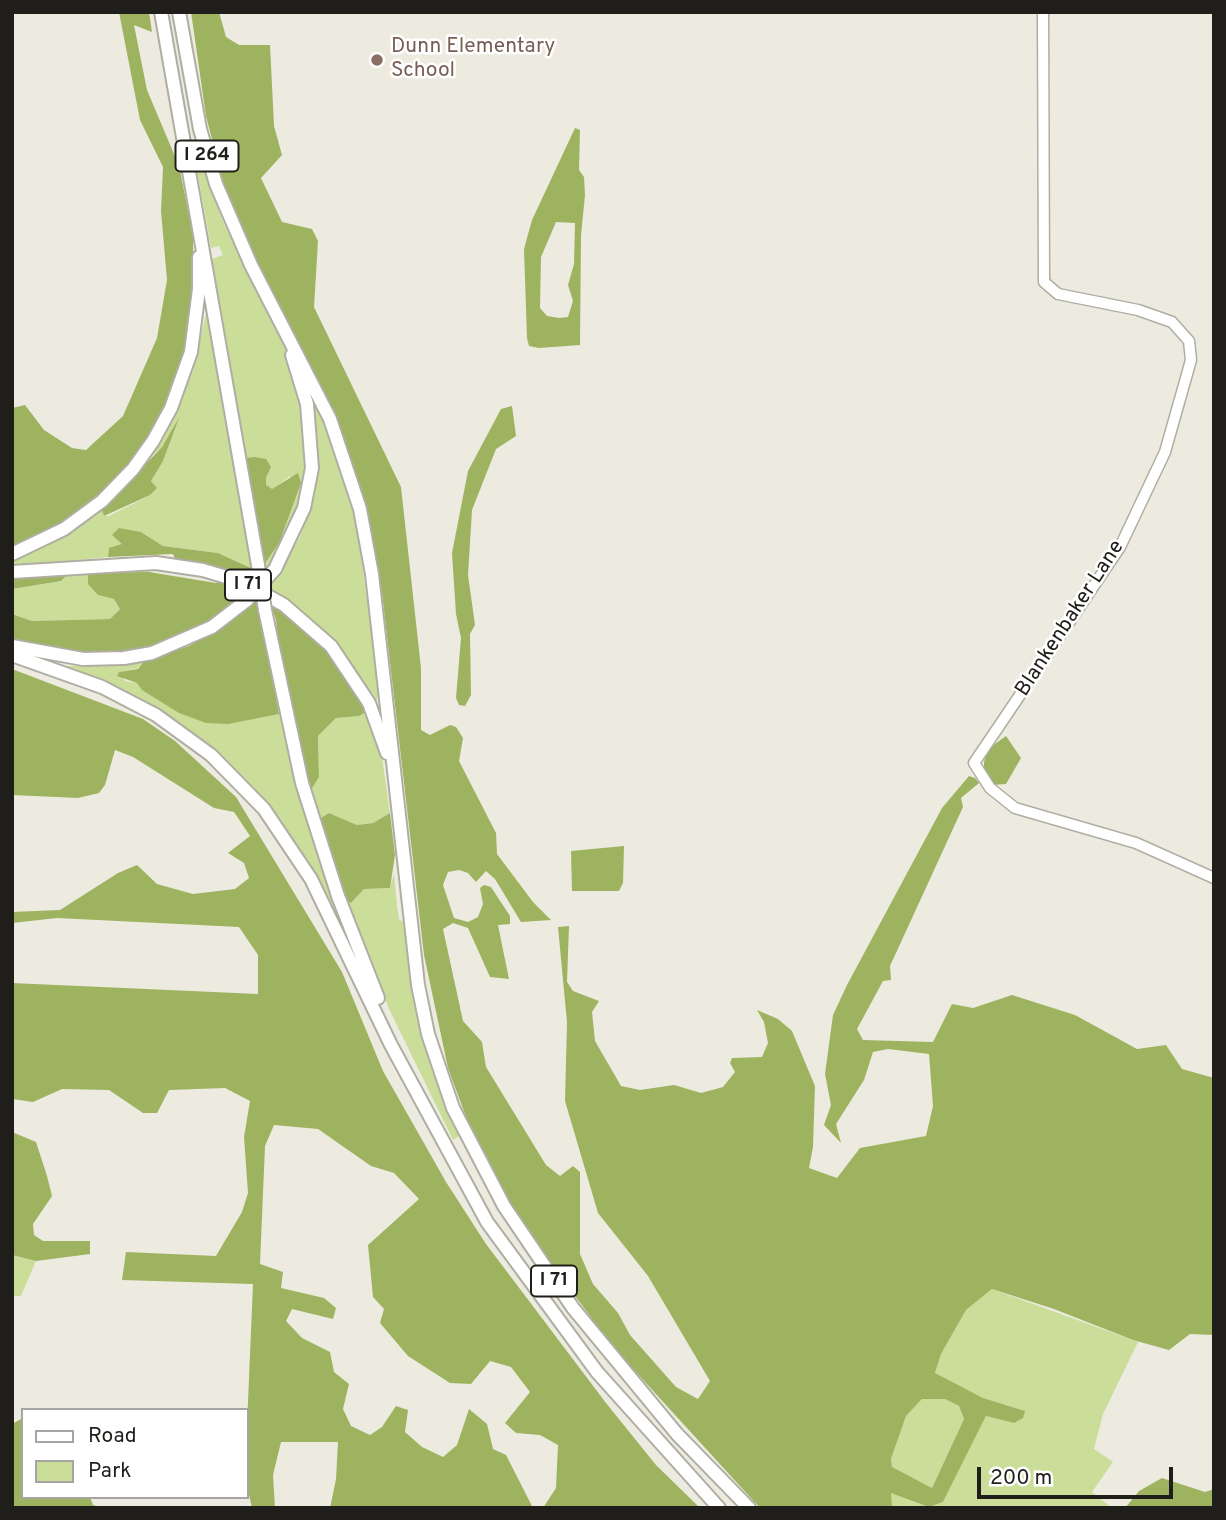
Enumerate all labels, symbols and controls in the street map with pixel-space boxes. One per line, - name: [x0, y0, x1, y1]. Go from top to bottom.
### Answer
- place label: Dunn Elementary School: [391, 35, 555, 85]
- marker: Dunn Elementary School: [369, 52, 385, 68]
- road number: I 264: [176, 140, 238, 172]
- street label: Blankenbaker Lane: [1011, 536, 1131, 702]
- road number: I 71: [225, 570, 271, 600]
- road number: I 71: [531, 1266, 577, 1296]
- legend: [21, 1408, 248, 1499]
- text: Road: [88, 1423, 137, 1450]
- scale bar: [981, 1454, 1177, 1498]
- text: Park: [88, 1458, 131, 1485]
- text: 200 m: [990, 1465, 1052, 1492]

